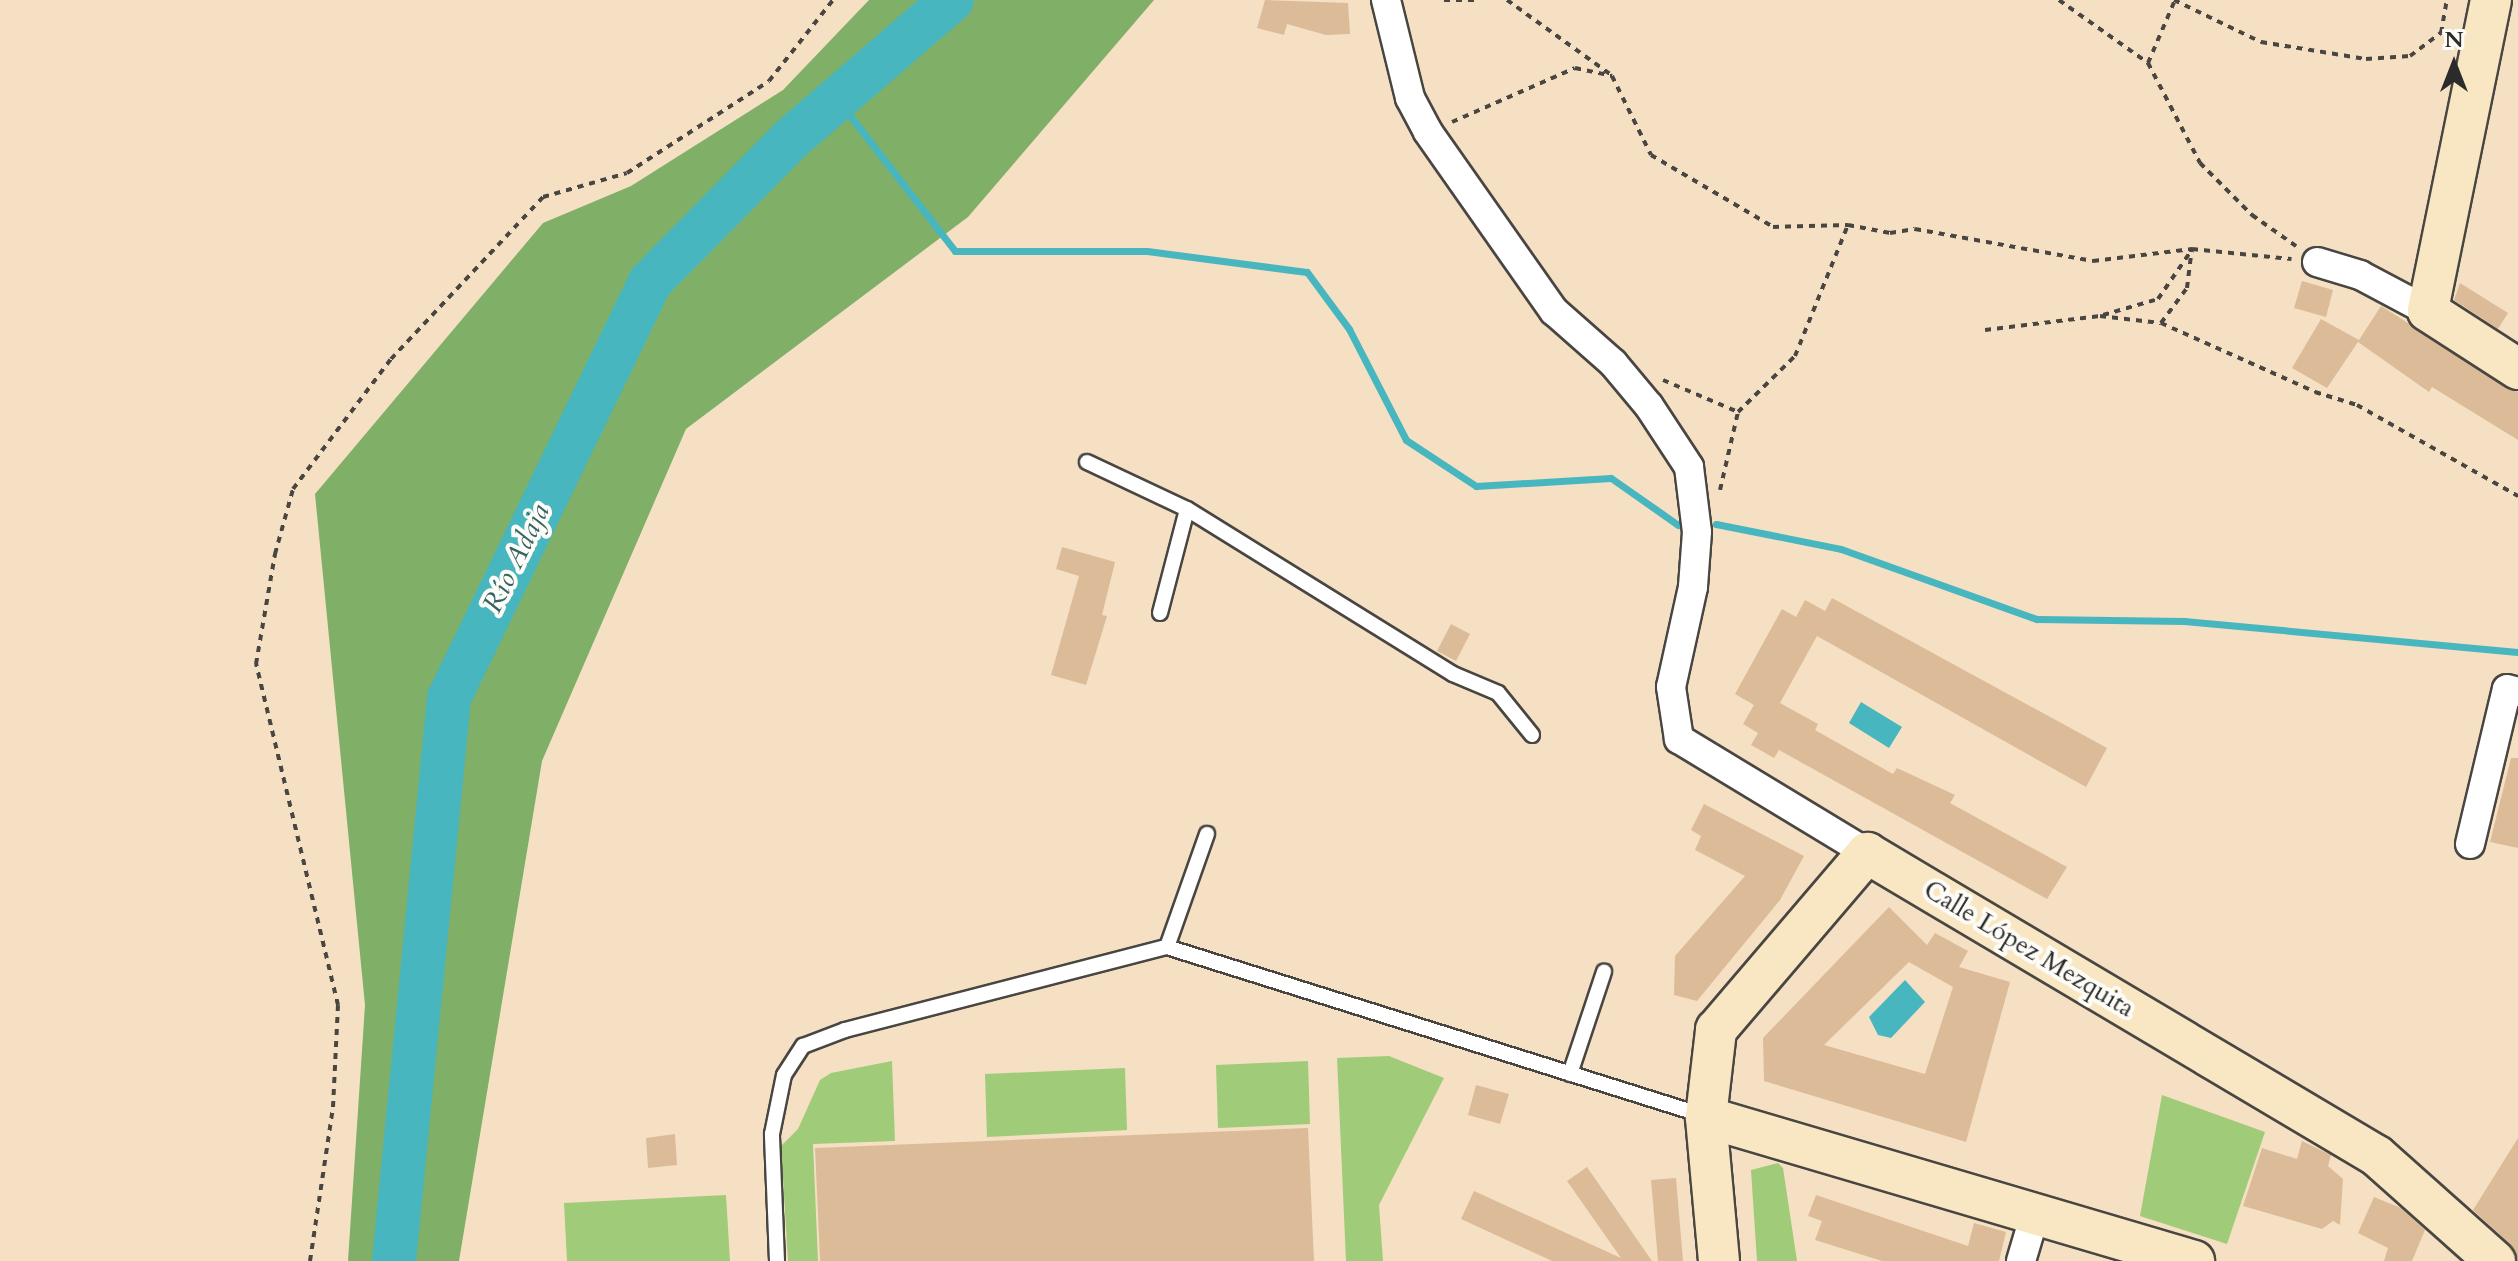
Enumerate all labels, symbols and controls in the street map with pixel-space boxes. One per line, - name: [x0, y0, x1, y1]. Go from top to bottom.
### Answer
- north arrow: [2414, 24, 2494, 104]
- text: N: [2444, 25, 2464, 55]
- water label: Río Adaja: [475, 498, 557, 618]
- street label: Calle López Mezquita: [1918, 874, 2140, 1024]

